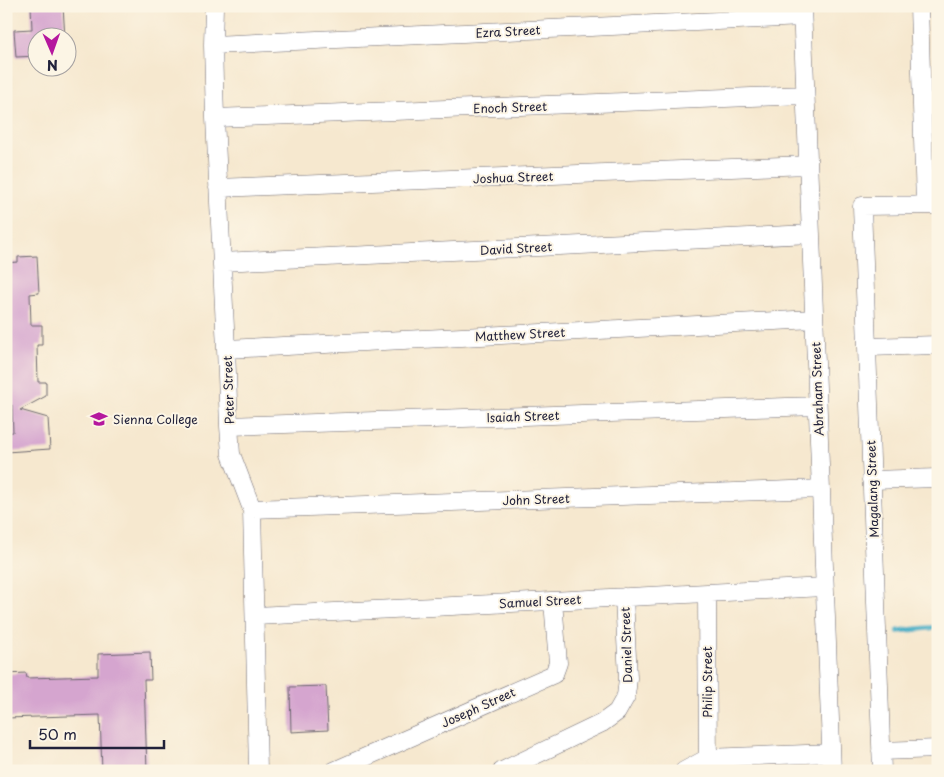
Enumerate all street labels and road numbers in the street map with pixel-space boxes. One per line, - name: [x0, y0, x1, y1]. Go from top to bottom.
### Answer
- street label: Ezra Street: [475, 20, 541, 42]
- street label: Enoch Street: [473, 97, 547, 117]
- street label: Joshua Street: [472, 167, 554, 187]
- street label: David Street: [479, 237, 553, 259]
- street label: Matthew Street: [474, 323, 566, 345]
- street label: Abraham Street: [806, 342, 828, 436]
- street label: Peter Street: [218, 355, 238, 425]
- street label: Isaiah Street: [486, 406, 560, 426]
- street label: Magalang Street: [861, 440, 883, 538]
- street label: John Street: [502, 489, 570, 509]
- street label: Samuel Street: [498, 590, 582, 612]
- street label: Daniel Street: [616, 607, 636, 683]
- street label: Philip Street: [698, 646, 716, 718]
- street label: Joseph Street: [438, 682, 518, 731]

